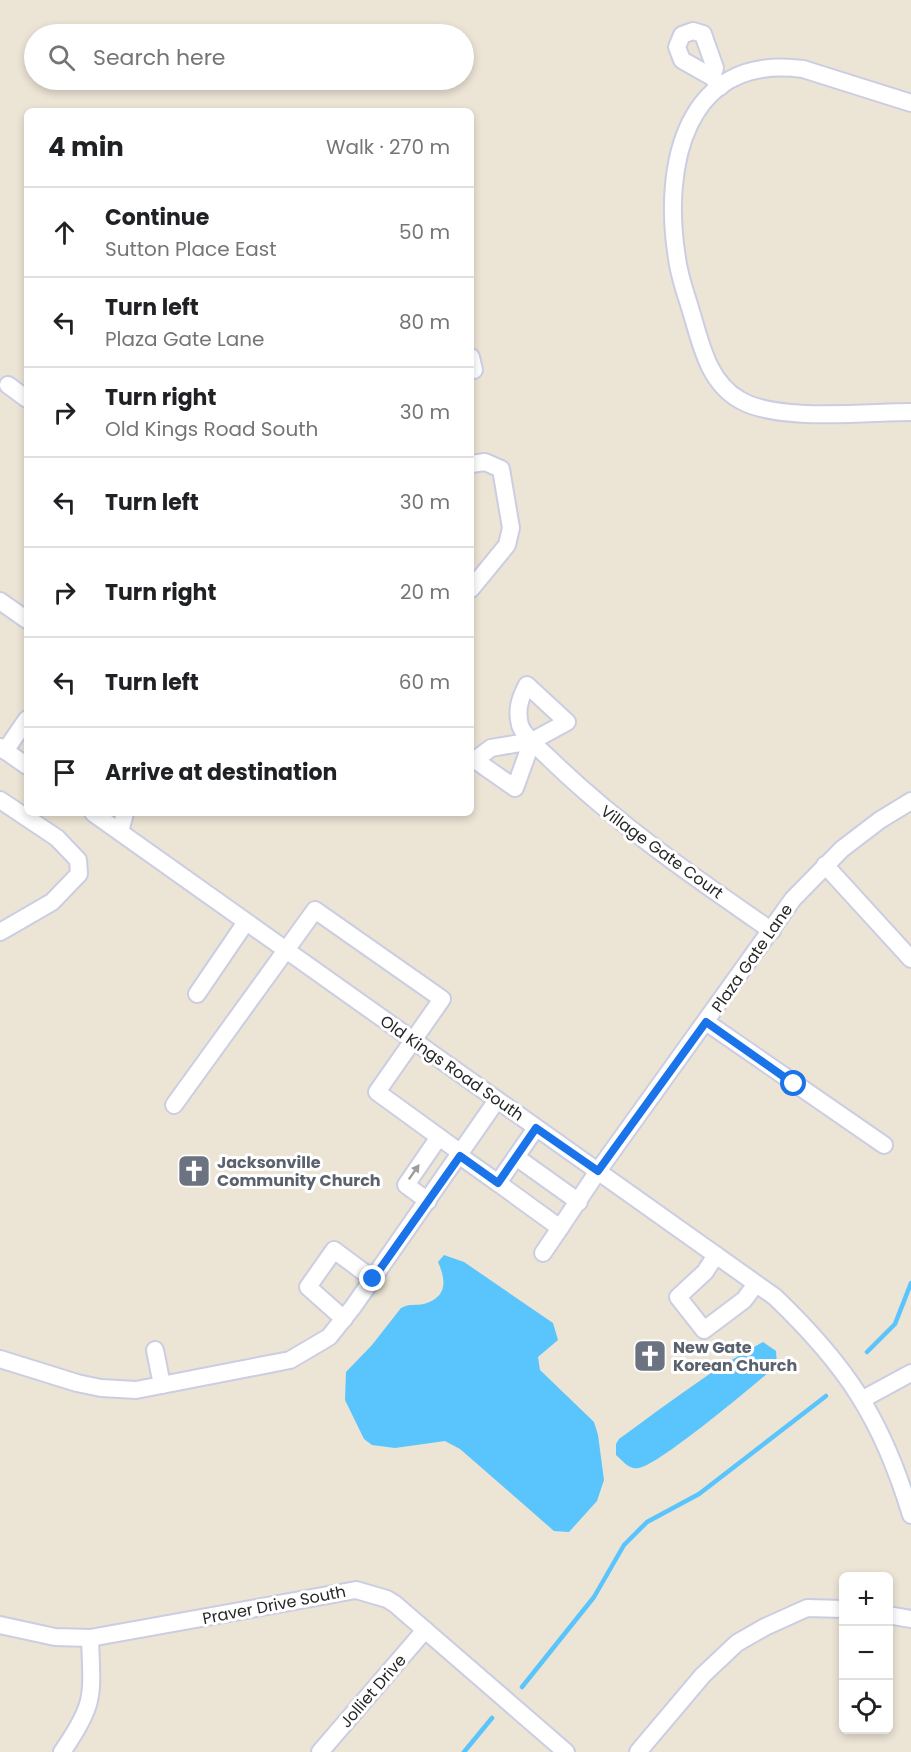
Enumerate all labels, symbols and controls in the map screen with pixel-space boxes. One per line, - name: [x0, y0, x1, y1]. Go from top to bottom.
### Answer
- search box: [24, 24, 474, 90]
- icon: search: [45, 41, 78, 74]
- text: Search here: [93, 42, 226, 73]
- text: 4 min: [48, 129, 124, 165]
- text: Walk · 270 m: [326, 133, 450, 161]
- text: Continue: [105, 202, 209, 233]
- icon: ahead: [48, 216, 81, 249]
- text: 50 m: [399, 218, 450, 246]
- text: Sutton Place East: [105, 235, 276, 263]
- text: Turn left: [105, 292, 199, 323]
- icon: left: [48, 306, 81, 339]
- text: 80 m: [399, 308, 450, 336]
- text: Plaza Gate Lane: [105, 325, 264, 353]
- text: Turn right: [105, 382, 216, 413]
- icon: right: [48, 396, 81, 429]
- text: 30 m: [400, 398, 450, 426]
- text: Old Kings Road South: [105, 415, 318, 443]
- icon: left: [48, 486, 81, 519]
- text: Turn left: [105, 487, 199, 518]
- text: 30 m: [400, 488, 450, 516]
- icon: right: [48, 576, 81, 609]
- text: Turn right: [105, 577, 216, 608]
- text: 20 m: [400, 578, 450, 606]
- icon: left: [48, 666, 81, 699]
- text: Turn left: [105, 667, 199, 698]
- text: 60 m: [399, 668, 450, 696]
- icon: arrive: [48, 756, 81, 789]
- text: Arrive at destination: [105, 757, 337, 788]
- street label: Village Gate Court: [596, 800, 728, 904]
- street label: Plaza Gate Lane: [706, 899, 798, 1017]
- street label: Old Kings Road South: [376, 1010, 528, 1126]
- route start: [780, 1070, 806, 1096]
- place label: Jacksonville Community Church: [217, 1151, 381, 1192]
- church icon: Jacksonville Community Church: [176, 1153, 212, 1189]
- one-way arrow: [408, 1165, 420, 1181]
- route end: [359, 1265, 385, 1291]
- place label: New Gate Korean Church: [673, 1336, 797, 1377]
- church icon: New Gate Korean Church: [632, 1338, 668, 1374]
- map controls: [839, 1572, 893, 1734]
- button: +: [839, 1572, 893, 1626]
- street label: Praver Drive South: [200, 1580, 348, 1630]
- button: −: [839, 1626, 893, 1680]
- street label: Jolliet Drive: [335, 1649, 411, 1733]
- button: locate: [839, 1680, 893, 1734]

